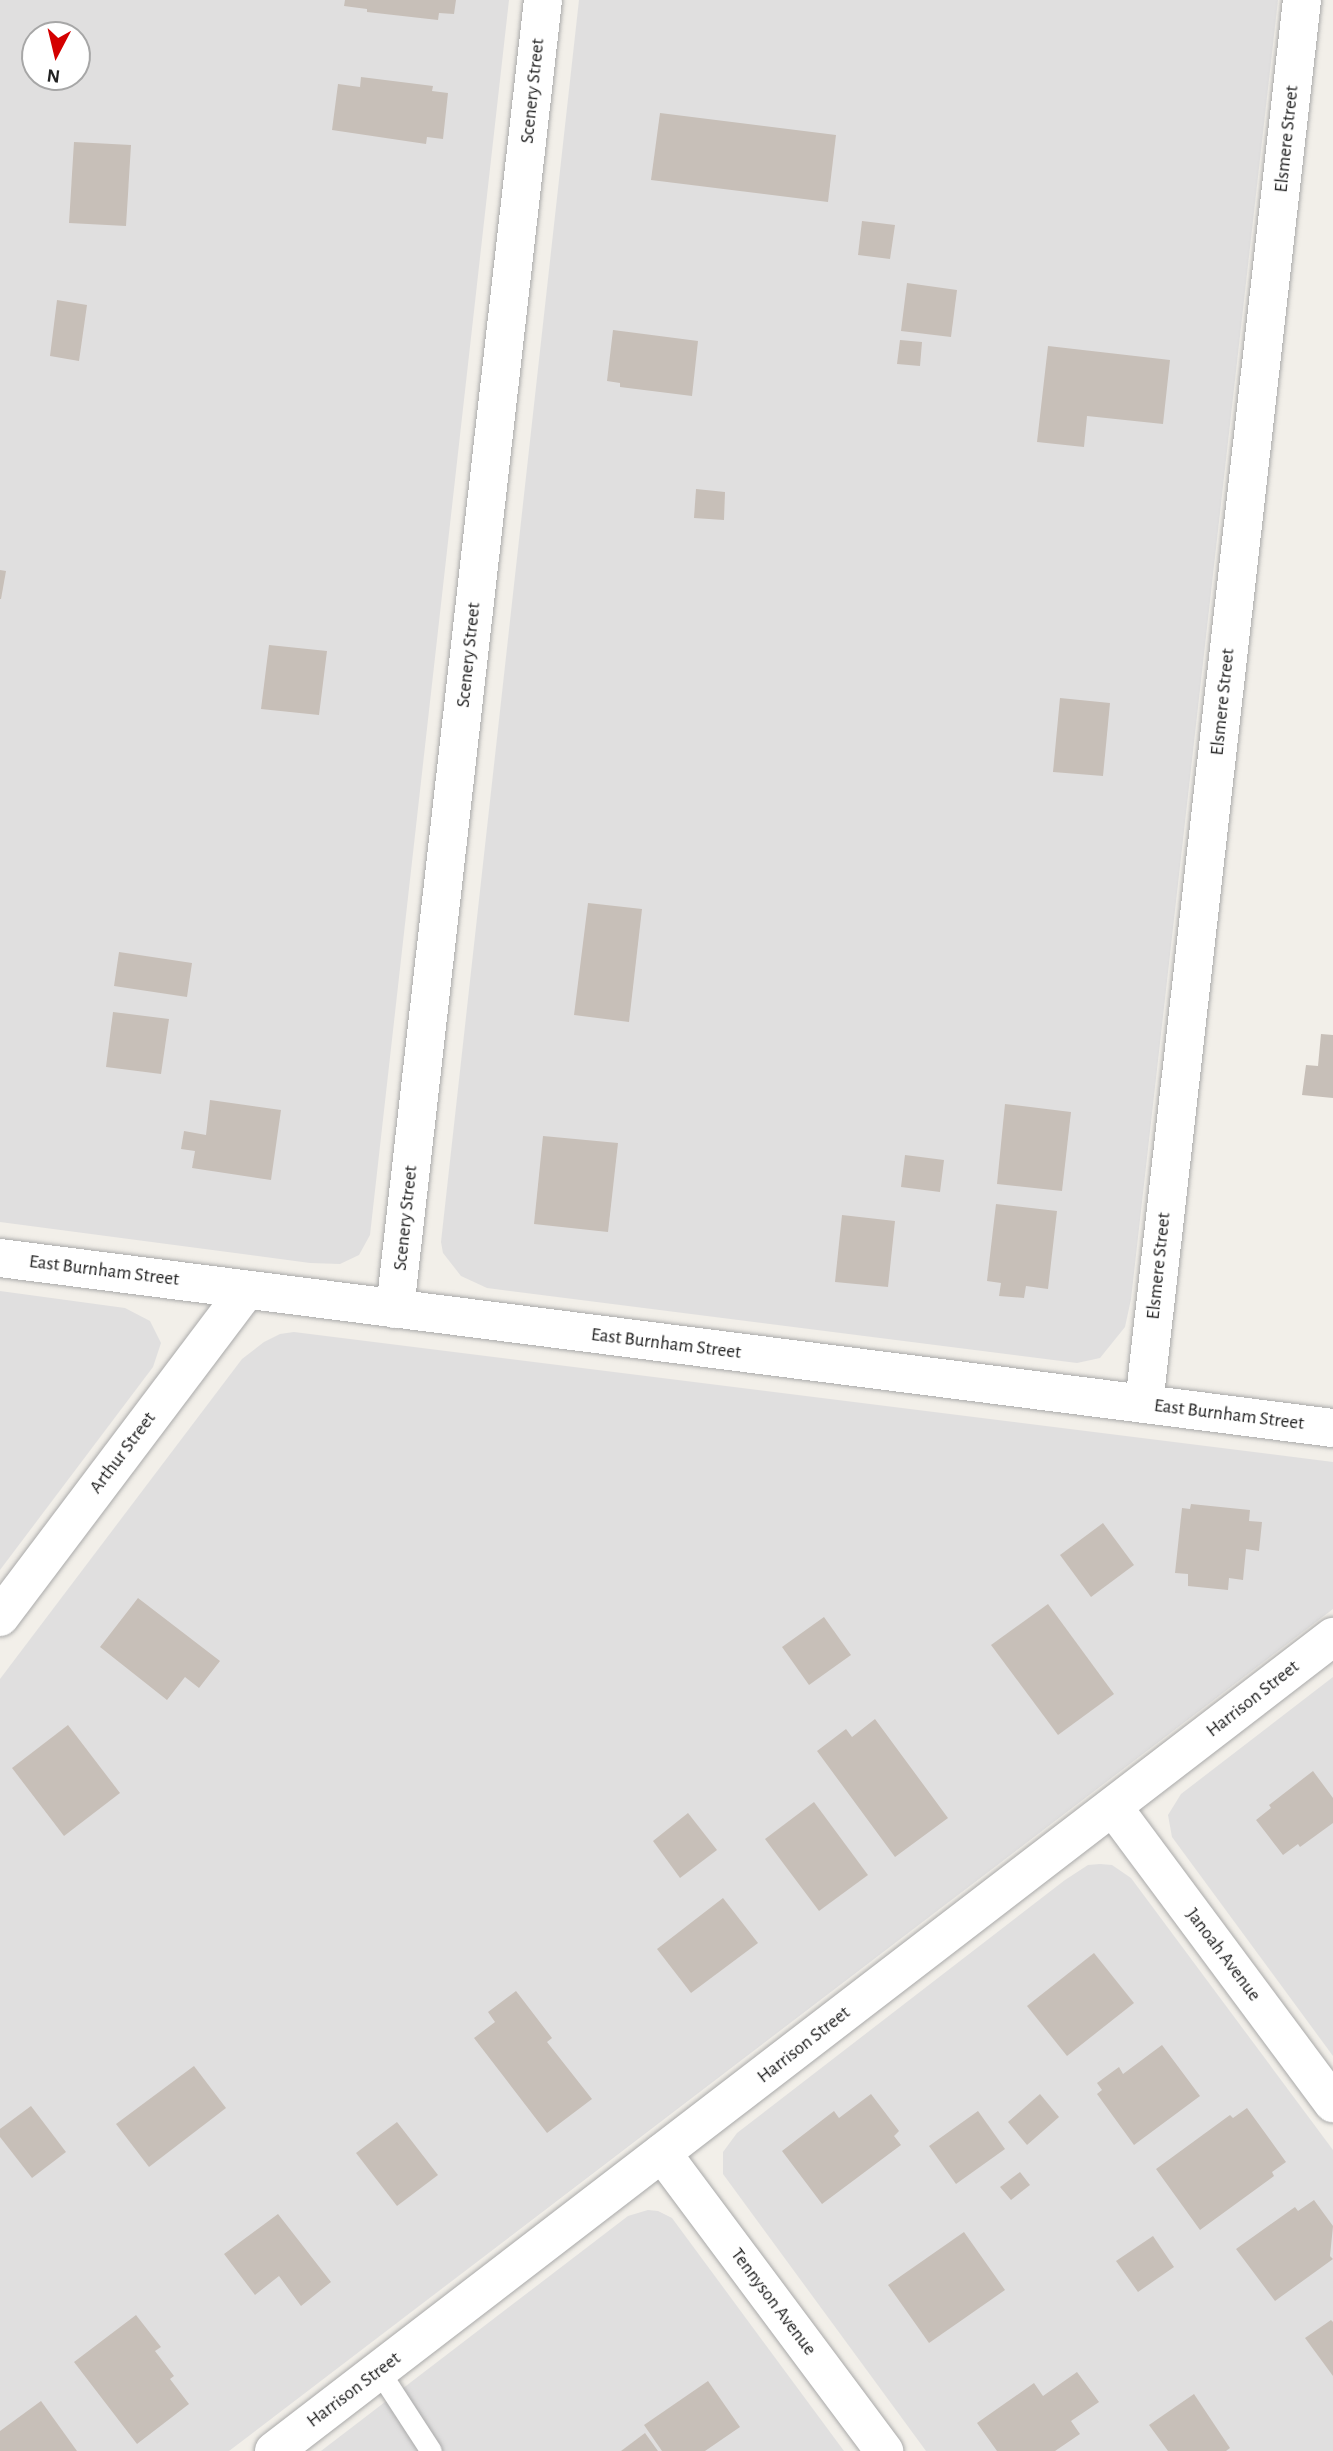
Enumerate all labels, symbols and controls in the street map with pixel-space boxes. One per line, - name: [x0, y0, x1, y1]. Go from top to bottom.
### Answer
- north arrow: [21, 21, 91, 91]
- street label: Scenery Street: [516, 37, 550, 145]
- text: N: [46, 65, 61, 86]
- street label: Elsmere Street: [1270, 84, 1304, 194]
- street label: Scenery Street: [452, 601, 486, 709]
- street label: Elsmere Street: [1206, 647, 1240, 757]
- street label: Scenery Street: [389, 1164, 423, 1272]
- street label: Elsmere Street: [1142, 1211, 1176, 1321]
- street label: East Burnham Street: [28, 1250, 180, 1292]
- street label: East Burnham Street: [590, 1323, 742, 1365]
- street label: East Burnham Street: [1153, 1394, 1305, 1436]
- street label: Arthur Street: [85, 1408, 161, 1498]
- street label: Harrison Street: [1202, 1656, 1304, 1742]
- street label: Janoah Avenue: [1181, 1904, 1265, 2006]
- street label: Harrison Street: [753, 2002, 855, 2088]
- street label: Tennyson Avenue: [725, 2244, 821, 2360]
- street label: Harrison Street: [302, 2347, 406, 2433]

